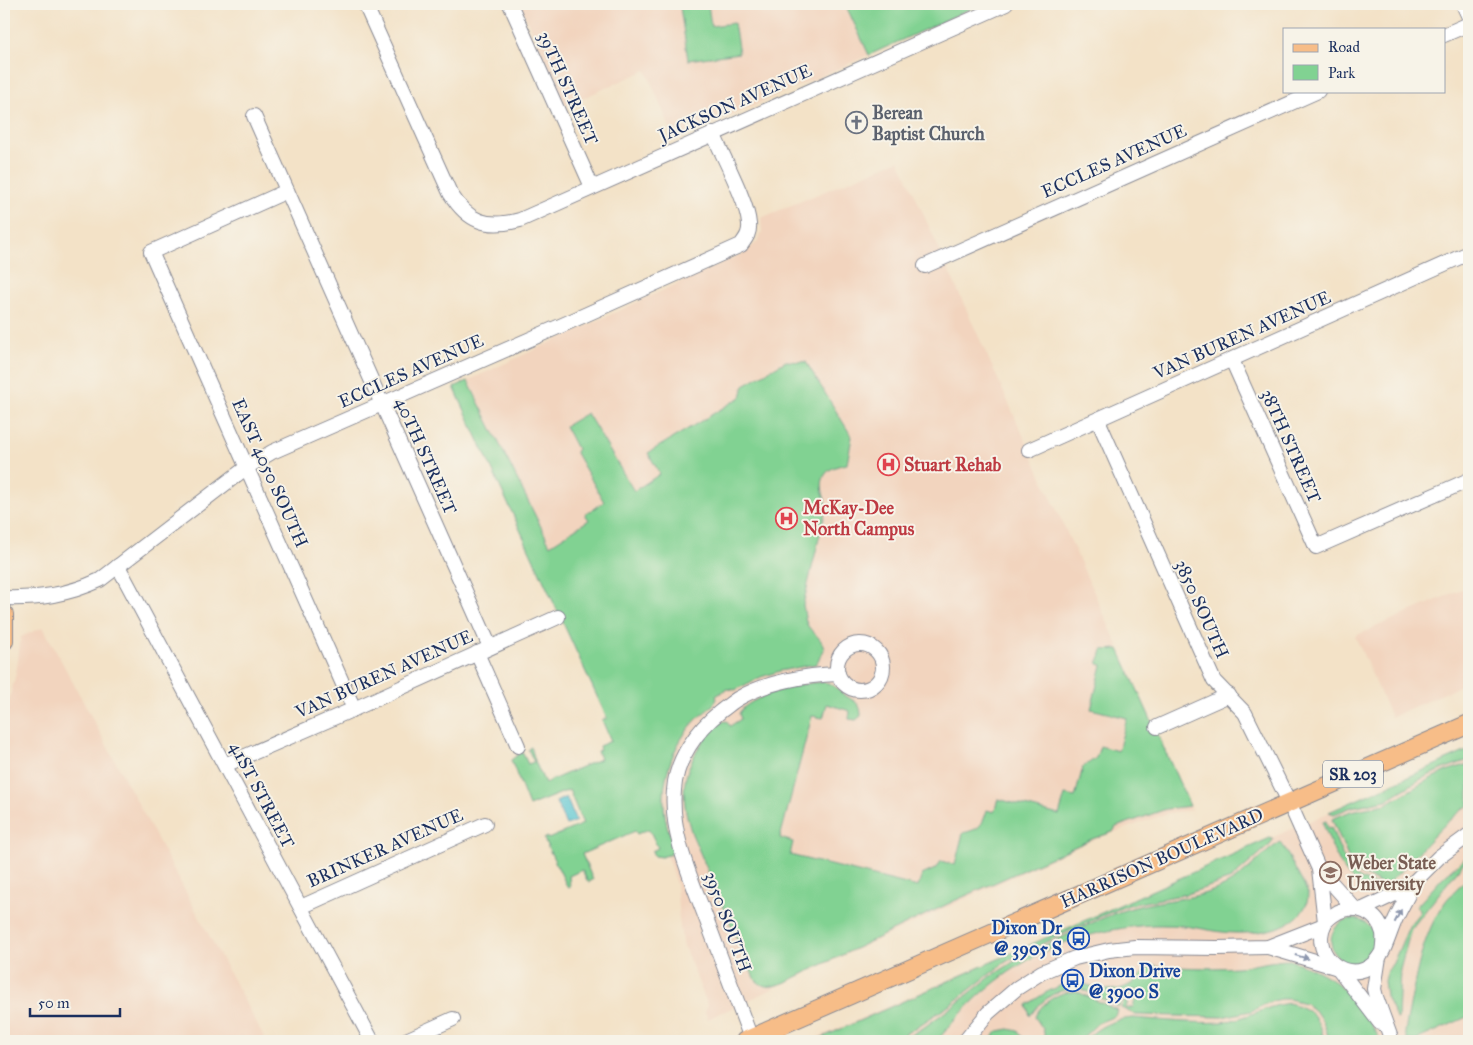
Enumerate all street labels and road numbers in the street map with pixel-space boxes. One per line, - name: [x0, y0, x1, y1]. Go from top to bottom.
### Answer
- street label: 39TH STREET: [533, 28, 603, 148]
- street label: JACKSON AVENUE: [653, 59, 816, 148]
- street label: ECCLES AVENUE: [1038, 119, 1190, 203]
- street label: VAN BUREN AVENUE: [1149, 286, 1334, 384]
- street label: ECCLES AVENUE: [335, 329, 487, 413]
- street label: 38TH STREET: [1256, 386, 1326, 506]
- street label: 40TH STREET: [390, 394, 462, 518]
- street label: EAST 4050 SOUTH: [227, 395, 313, 551]
- street label: 3850 SOUTH: [1170, 556, 1234, 662]
- street label: VAN BUREN AVENUE: [291, 625, 476, 723]
- street label: 41ST STREET: [225, 738, 299, 852]
- road number: SR 203: [1323, 761, 1383, 788]
- street label: HARRISON BOULEVARD: [1057, 803, 1267, 913]
- street label: BRINKER AVENUE: [304, 804, 466, 892]
- street label: 3950 SOUTH: [700, 869, 756, 975]

